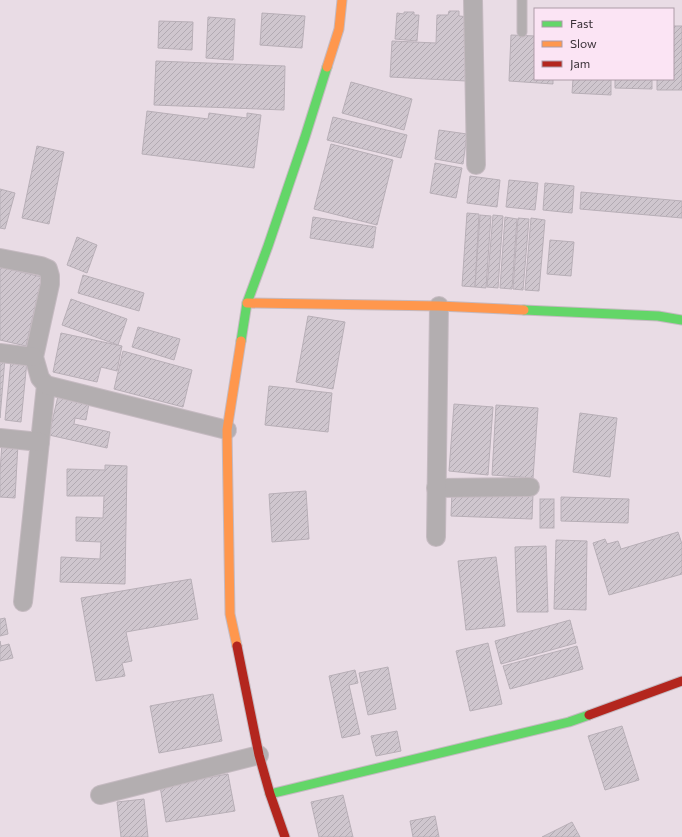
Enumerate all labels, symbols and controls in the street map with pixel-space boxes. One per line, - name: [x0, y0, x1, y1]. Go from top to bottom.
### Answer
- legend: [534, 8, 674, 80]
- text: Fast: [570, 16, 593, 30]
- text: Slow: [570, 36, 597, 50]
- text: Jam: [570, 56, 590, 71]

